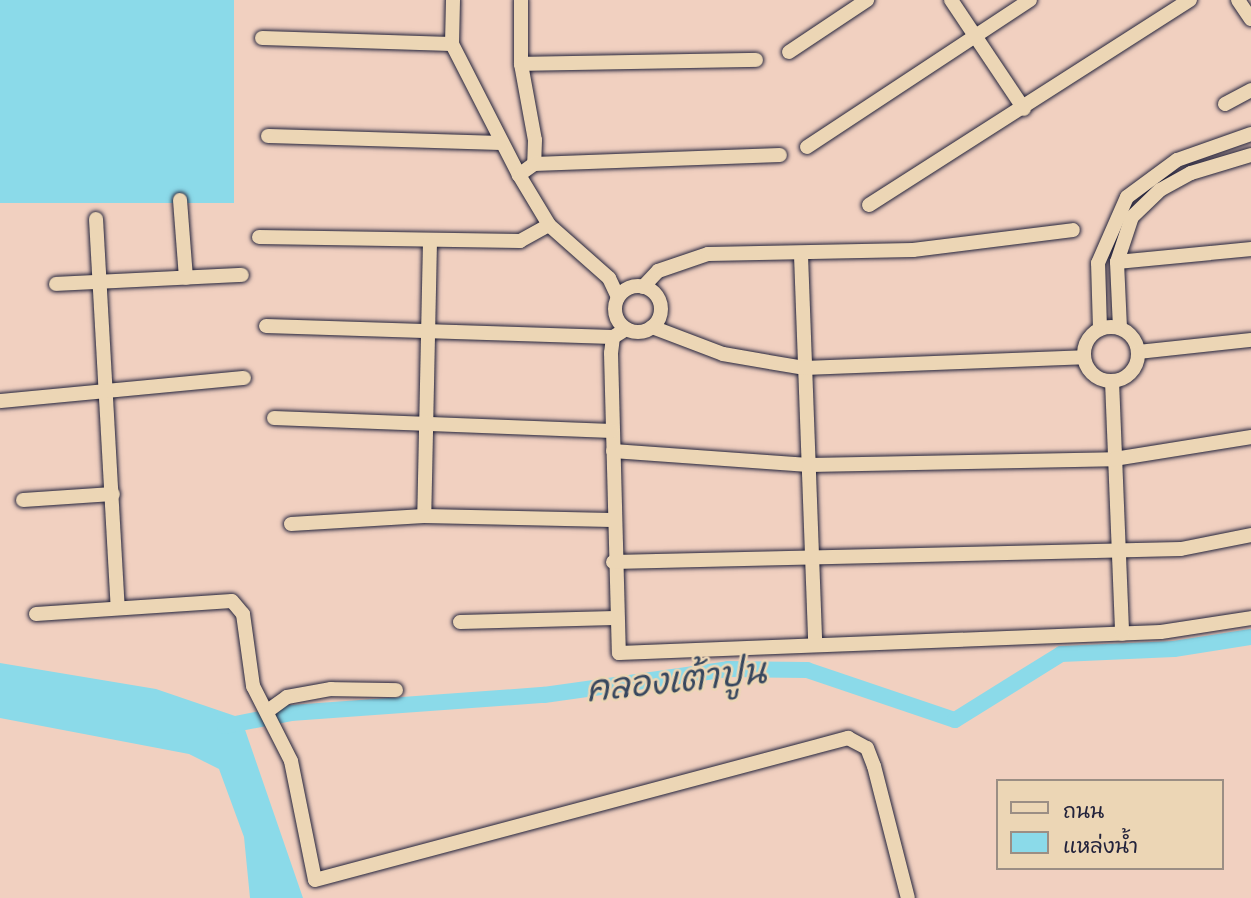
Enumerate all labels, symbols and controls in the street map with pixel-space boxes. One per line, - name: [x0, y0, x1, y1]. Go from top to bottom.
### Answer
- water label: คลองเต้าปูน: [584, 651, 768, 711]
- legend: [996, 779, 1223, 870]
- text: ถนน: [1063, 798, 1104, 824]
- text: แหล่งน้ำ: [1063, 833, 1138, 859]

